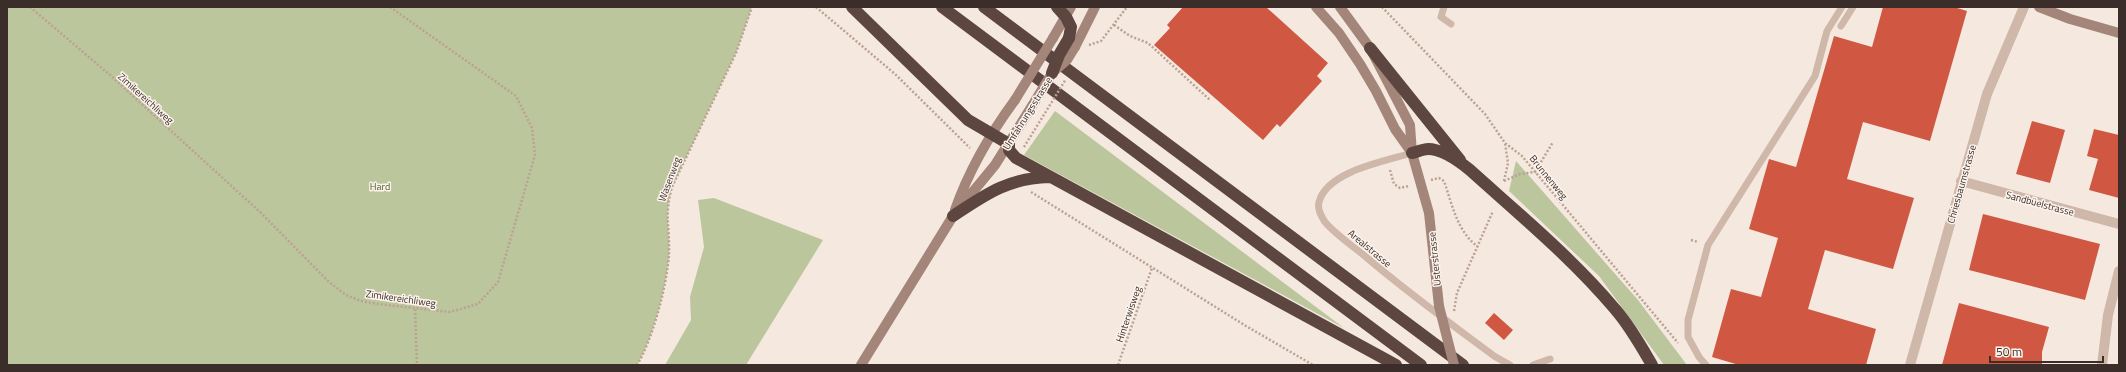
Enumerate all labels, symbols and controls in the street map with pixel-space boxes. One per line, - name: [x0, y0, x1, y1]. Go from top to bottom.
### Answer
- street label: Zimikereichliweg: [114, 69, 177, 128]
- street label: Umfahrungsstrasse: [999, 74, 1056, 153]
- street label: Chriesbaumstrasse: [1943, 143, 1980, 225]
- street label: Brunnenweg: [1526, 152, 1571, 203]
- street label: Wasenweg: [654, 155, 684, 204]
- park label: Hard: [370, 179, 390, 194]
- street label: Sandbüelstrasse: [2004, 187, 2076, 220]
- street label: Arealstrasse: [1345, 226, 1395, 271]
- street label: Usterstrasse: [1424, 231, 1445, 287]
- street label: Hinterwisweg: [1112, 284, 1145, 344]
- street label: Zimikereichliweg: [365, 286, 437, 311]
- scale bar: [1990, 338, 2103, 364]
- text: 50 m: [1996, 342, 2022, 361]

